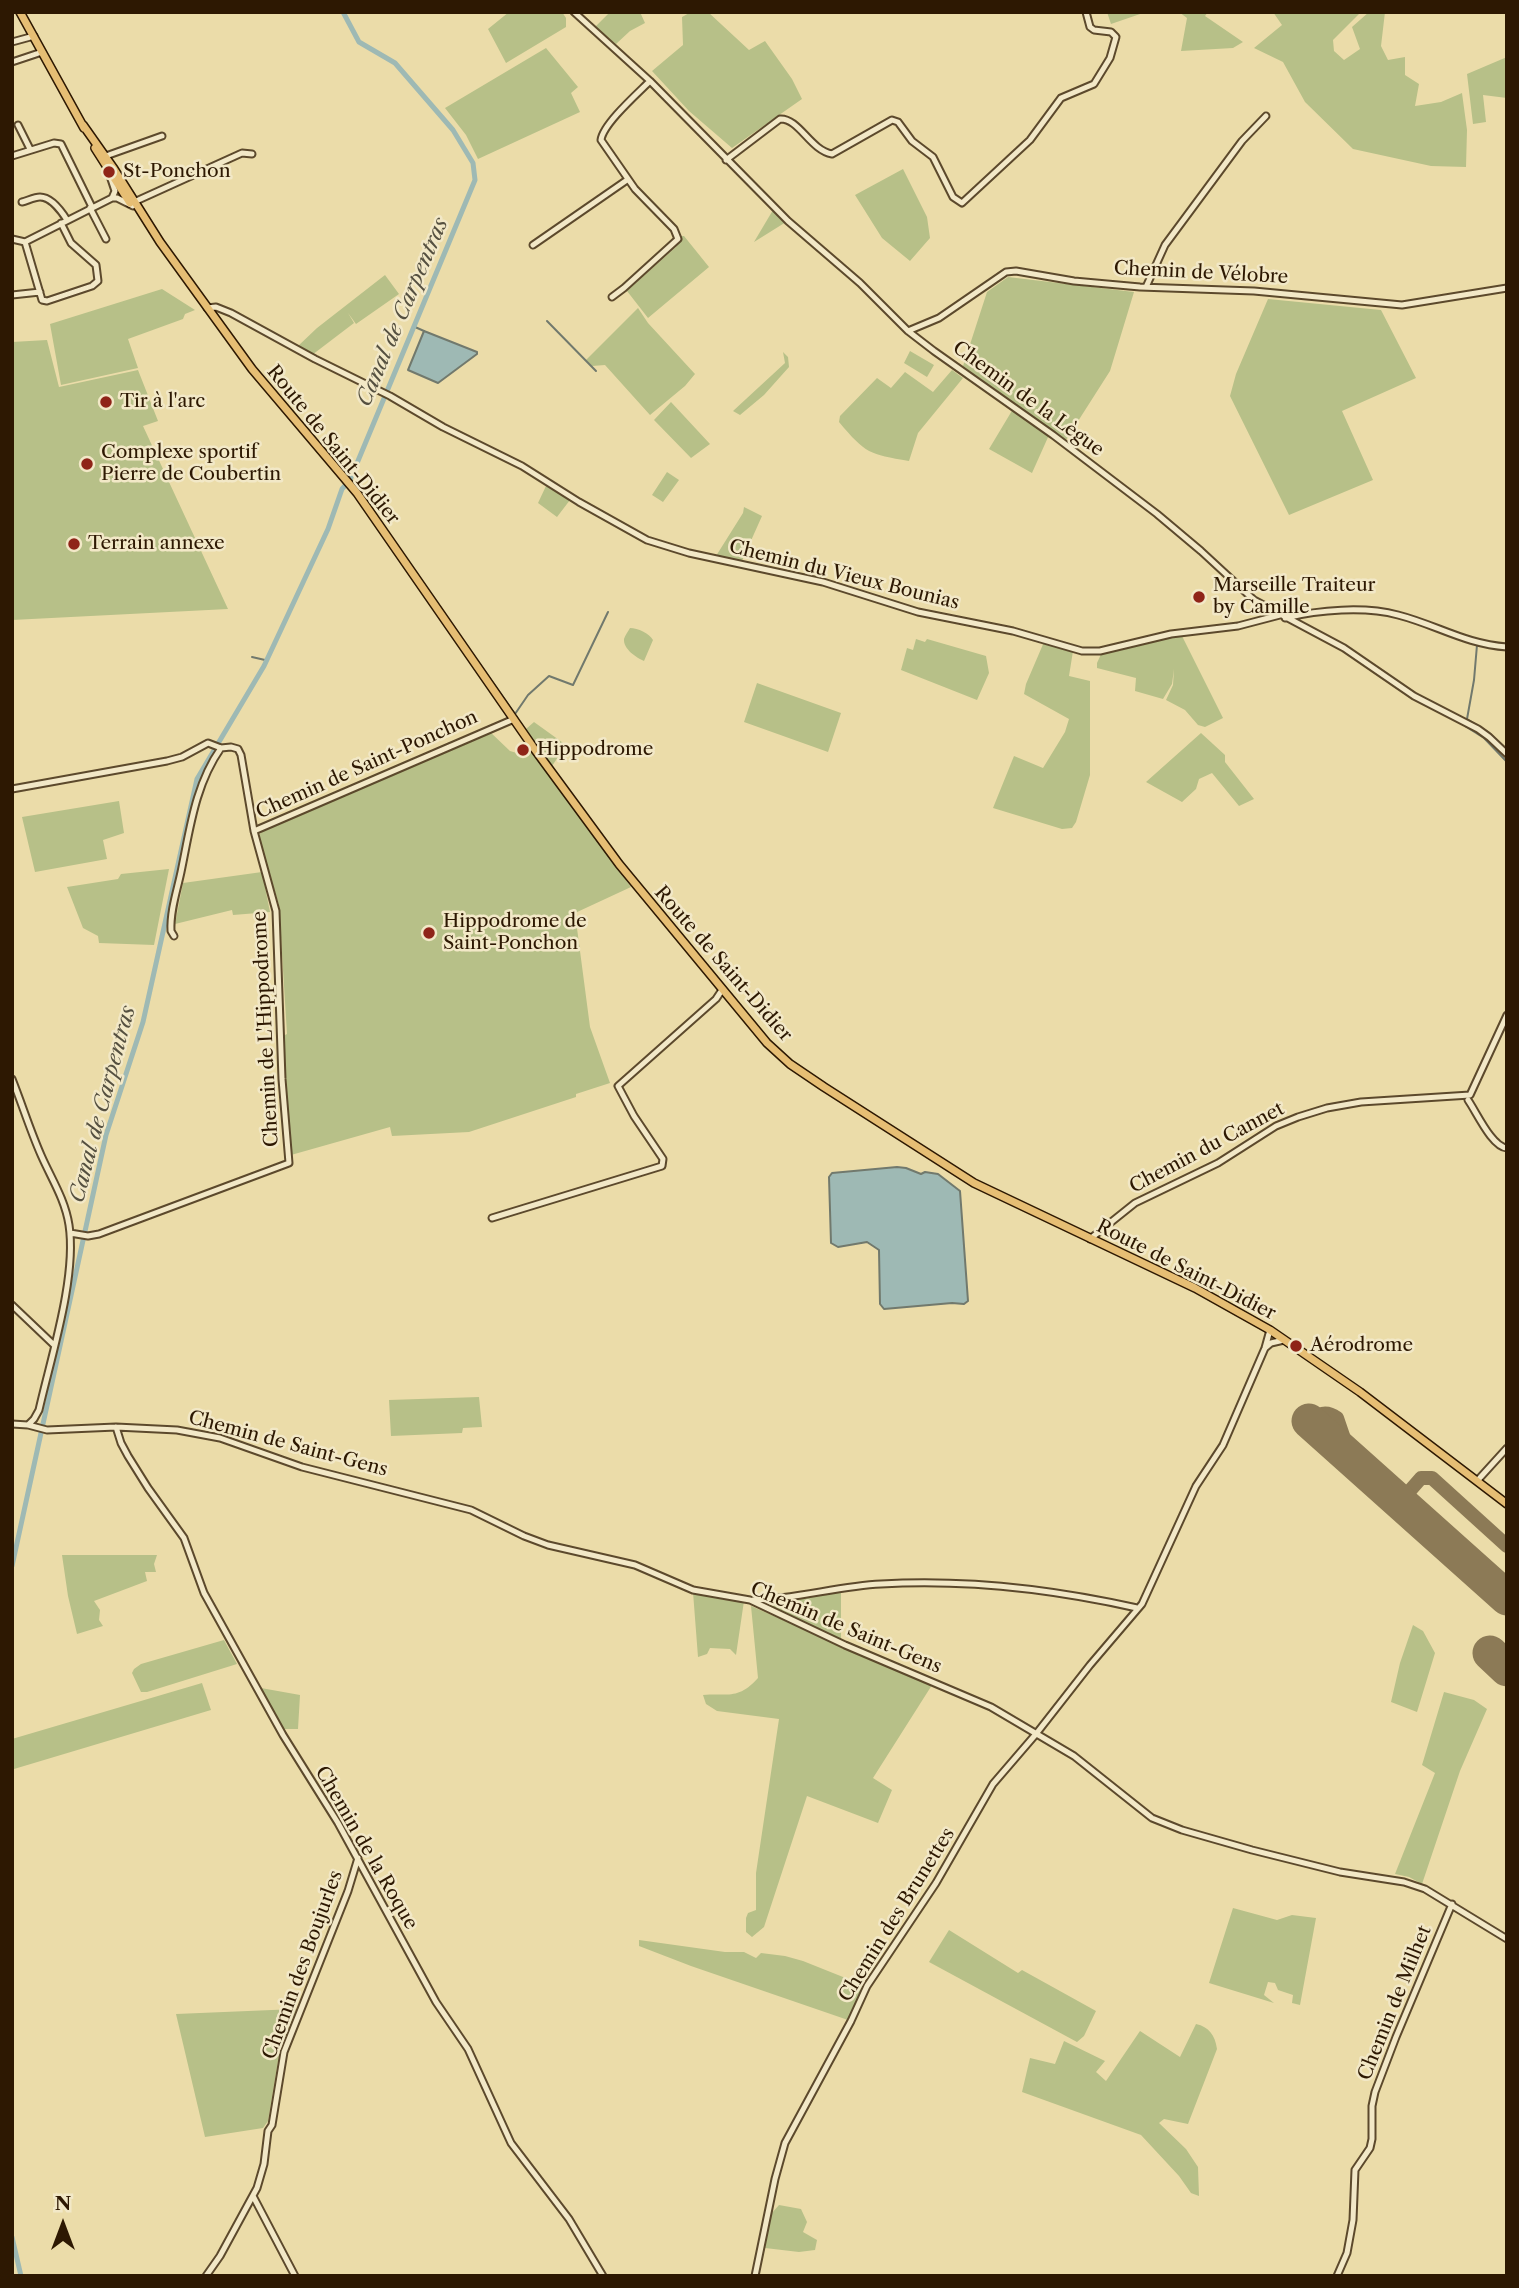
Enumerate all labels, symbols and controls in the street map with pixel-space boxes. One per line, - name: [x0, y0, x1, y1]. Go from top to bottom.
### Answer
- place label: St-Ponchon: [123, 161, 231, 183]
- marker: St-Ponchon: [101, 164, 117, 180]
- water label: Canal de Carpentras: [352, 214, 454, 410]
- street label: Chemin de Vélobre: [1113, 257, 1289, 289]
- street label: Chemin de la Lègue: [948, 337, 1108, 461]
- street label: Route de Saint-Didier: [262, 361, 404, 529]
- place label: Tir à l'arc: [120, 391, 205, 413]
- marker: Tir à l'arc: [98, 394, 114, 410]
- place label: Complexe sportif Pierre de Coubertin: [101, 442, 281, 486]
- marker: Complexe sportif Pierre de Coubertin: [79, 456, 95, 472]
- place label: Terrain annexe: [88, 533, 225, 555]
- street label: Chemin du Vieux Bounias: [726, 535, 962, 615]
- marker: Terrain annexe: [66, 536, 82, 552]
- place label: Marseille Traiteur by Camille: [1213, 575, 1376, 619]
- marker: Marseille Traiteur by Camille: [1191, 589, 1207, 605]
- street label: Chemin de Saint-Ponchon: [253, 706, 481, 824]
- place label: Hippodrome: [537, 739, 653, 761]
- marker: Hippodrome: [515, 742, 531, 758]
- street label: Route de Saint-Didier: [649, 882, 797, 1046]
- street label: Chemin de L'Hippodrome: [248, 910, 284, 1148]
- place label: Hippodrome de Saint-Ponchon: [443, 911, 587, 955]
- marker: Hippodrome de Saint-Ponchon: [421, 925, 437, 941]
- water label: Canal de Carpentras: [65, 1003, 141, 1205]
- street label: Chemin du Cannet: [1126, 1098, 1288, 1198]
- street label: Route de Saint-Didier: [1093, 1215, 1279, 1325]
- place label: Aérodrome: [1310, 1335, 1413, 1357]
- marker: Aérodrome: [1288, 1338, 1304, 1354]
- street label: Chemin de Saint-Gens: [186, 1406, 390, 1482]
- street label: Chemin de Saint-Gens: [747, 1577, 945, 1679]
- street label: Chemin de la Roque: [310, 1762, 422, 1934]
- street label: Chemin des Brunettes: [834, 1824, 960, 2006]
- street label: Chemin des Boujurles: [258, 1867, 348, 2063]
- street label: Chemin de Milhet: [1354, 1922, 1436, 2084]
- north arrow: [28, 2190, 98, 2260]
- text: N: [55, 2192, 71, 2215]

